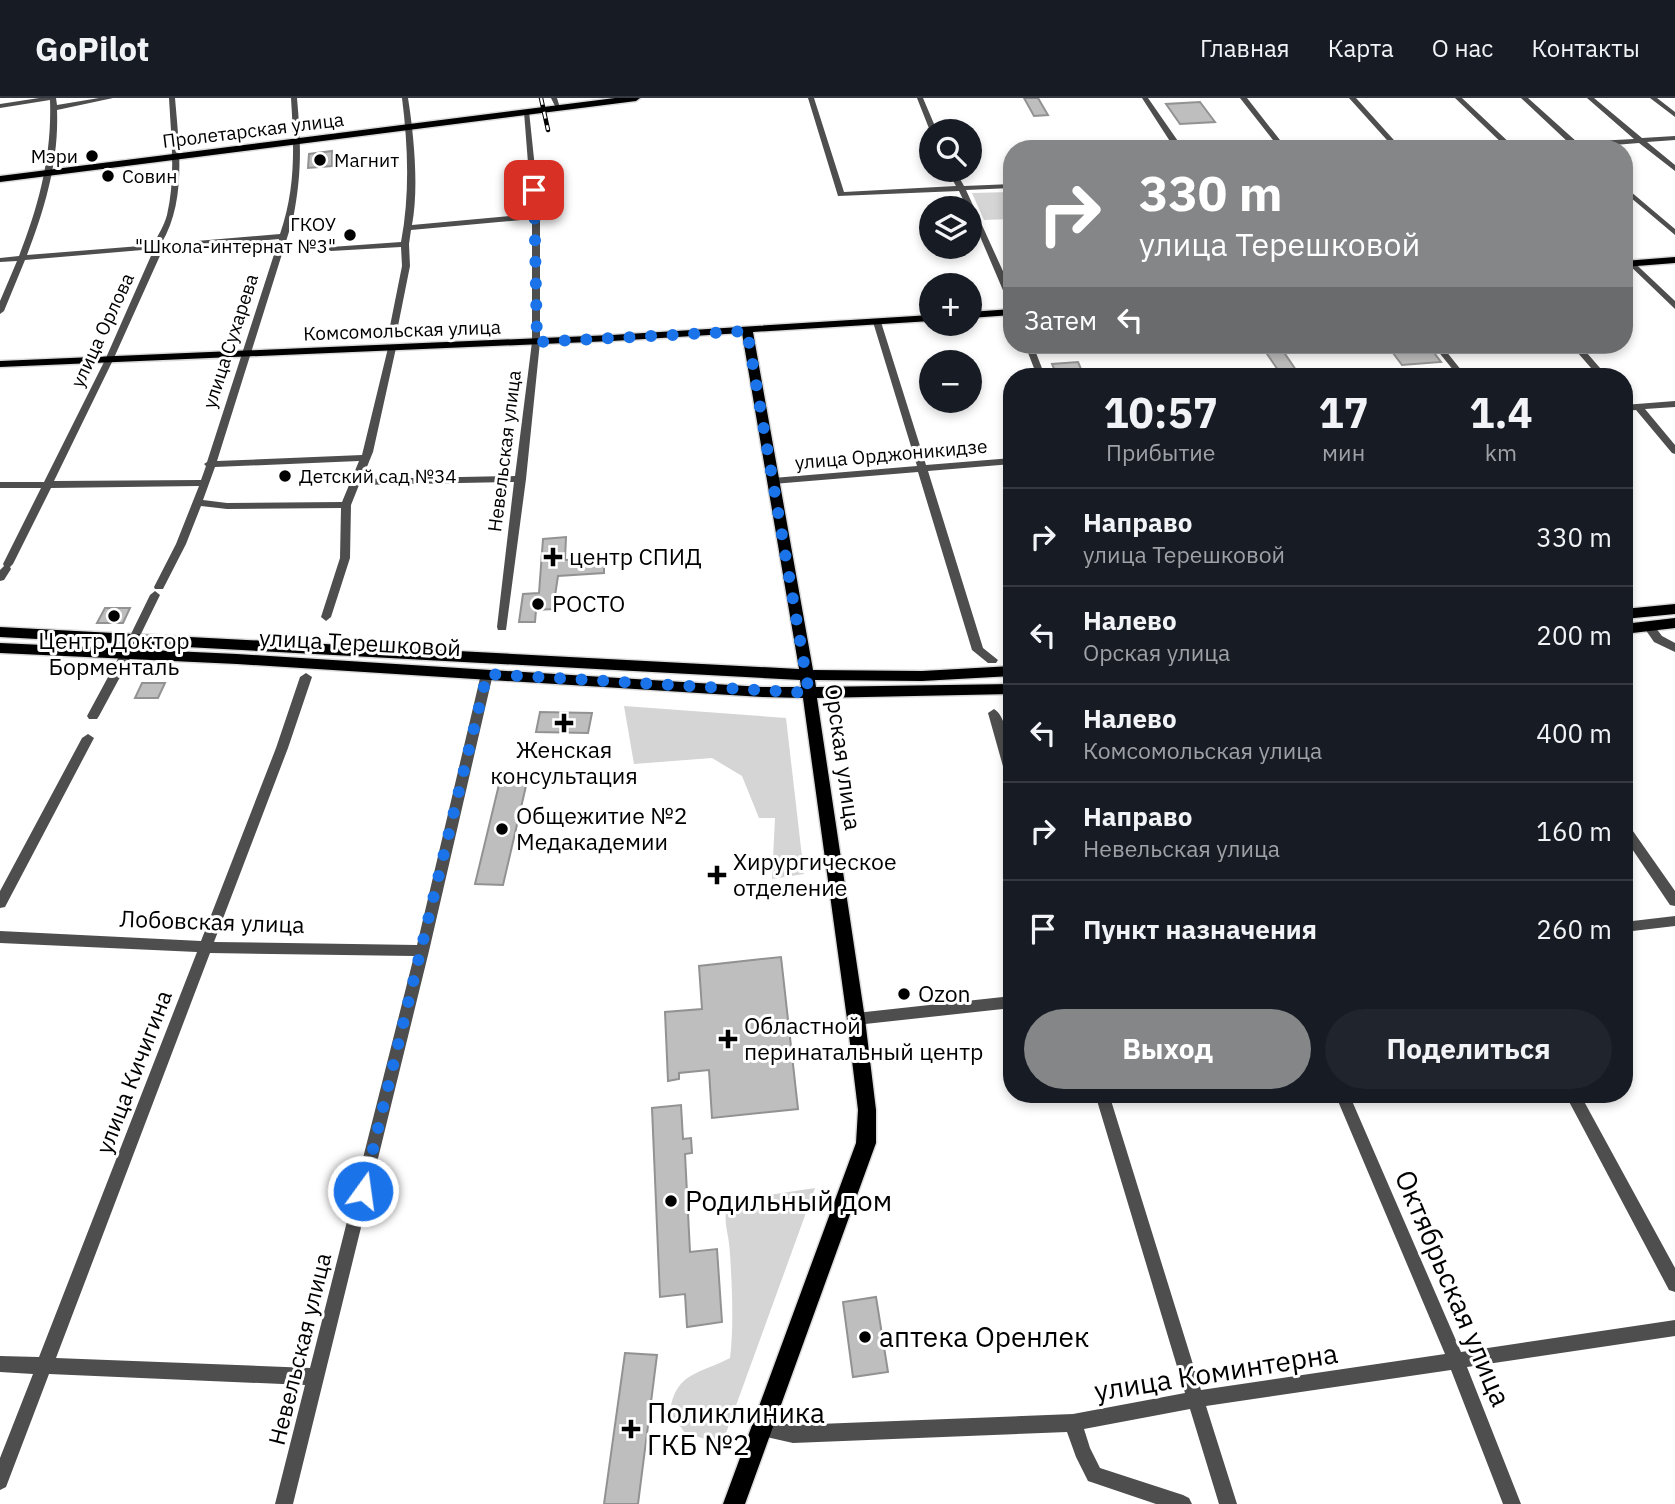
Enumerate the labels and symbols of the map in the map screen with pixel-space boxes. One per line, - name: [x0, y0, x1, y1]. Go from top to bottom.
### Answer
- street label: Пролетарская улица: [161, 107, 345, 153]
- place label: Мэри: [31, 144, 78, 168]
- marker: Мэри: [84, 148, 100, 164]
- place label: Магнит: [334, 148, 399, 172]
- marker: Магнит: [312, 152, 328, 168]
- pin: [504, 160, 564, 220]
- place label: Совин: [122, 164, 177, 188]
- marker: Совин: [100, 168, 116, 184]
- place label: ГКОУ "Школа-интернат №3": [135, 212, 336, 258]
- marker: ГКОУ "Школа-интернат №3": [342, 227, 358, 243]
- street label: улица Орлова: [65, 269, 139, 391]
- street label: улица Сухарева: [197, 271, 263, 411]
- street label: Комсомольская улица: [303, 315, 501, 345]
- street label: Невельская улица: [482, 369, 526, 533]
- street label: улица Орджоникидзе: [794, 434, 988, 474]
- place label: Детский сад №34: [299, 464, 457, 488]
- marker: Детский сад №34: [277, 468, 293, 484]
- place label: центр СПИД: [569, 541, 702, 571]
- marker: центр СПИД: [543, 547, 563, 567]
- place label: РОСТО: [552, 588, 625, 618]
- marker: РОСТО: [530, 596, 546, 612]
- marker: Центр Доктор Борменталь: [106, 608, 122, 624]
- street label: улица Терешковой: [258, 622, 462, 662]
- place label: Центр Доктор Борменталь: [38, 625, 190, 681]
- street label: Орская улица: [819, 682, 869, 832]
- marker: Женская консультация: [554, 713, 574, 733]
- place label: Женская консультация: [490, 734, 638, 790]
- place label: Общежитие №2 Медакадемии: [516, 800, 688, 856]
- marker: Общежитие №2 Медакадемии: [494, 821, 510, 837]
- place label: Хирургическое отделение: [733, 846, 897, 902]
- marker: Хирургическое отделение: [707, 865, 727, 885]
- street label: Лобовская улица: [119, 903, 305, 939]
- place label: Ozon: [918, 978, 971, 1008]
- street label: улица Кичигина: [88, 986, 178, 1158]
- marker: Ozon: [896, 986, 912, 1002]
- place label: Областной перинатальный центр: [744, 1010, 983, 1066]
- marker: Областной перинатальный центр: [718, 1029, 738, 1049]
- position arrow: [326, 1154, 400, 1228]
- street label: Октябрьская улица: [1387, 1164, 1520, 1412]
- place label: Родильный дом: [685, 1182, 892, 1219]
- marker: Родильный дом: [663, 1193, 679, 1209]
- street label: Невельская улица: [261, 1250, 337, 1448]
- place label: аптека Оренлек: [879, 1318, 1089, 1355]
- marker: аптека Оренлек: [857, 1329, 873, 1345]
- street label: улица Коминтерна: [1092, 1334, 1340, 1409]
- place label: Поликлиника ГКБ №2: [647, 1394, 825, 1463]
- marker: Поликлиника ГКБ №2: [621, 1419, 641, 1439]

